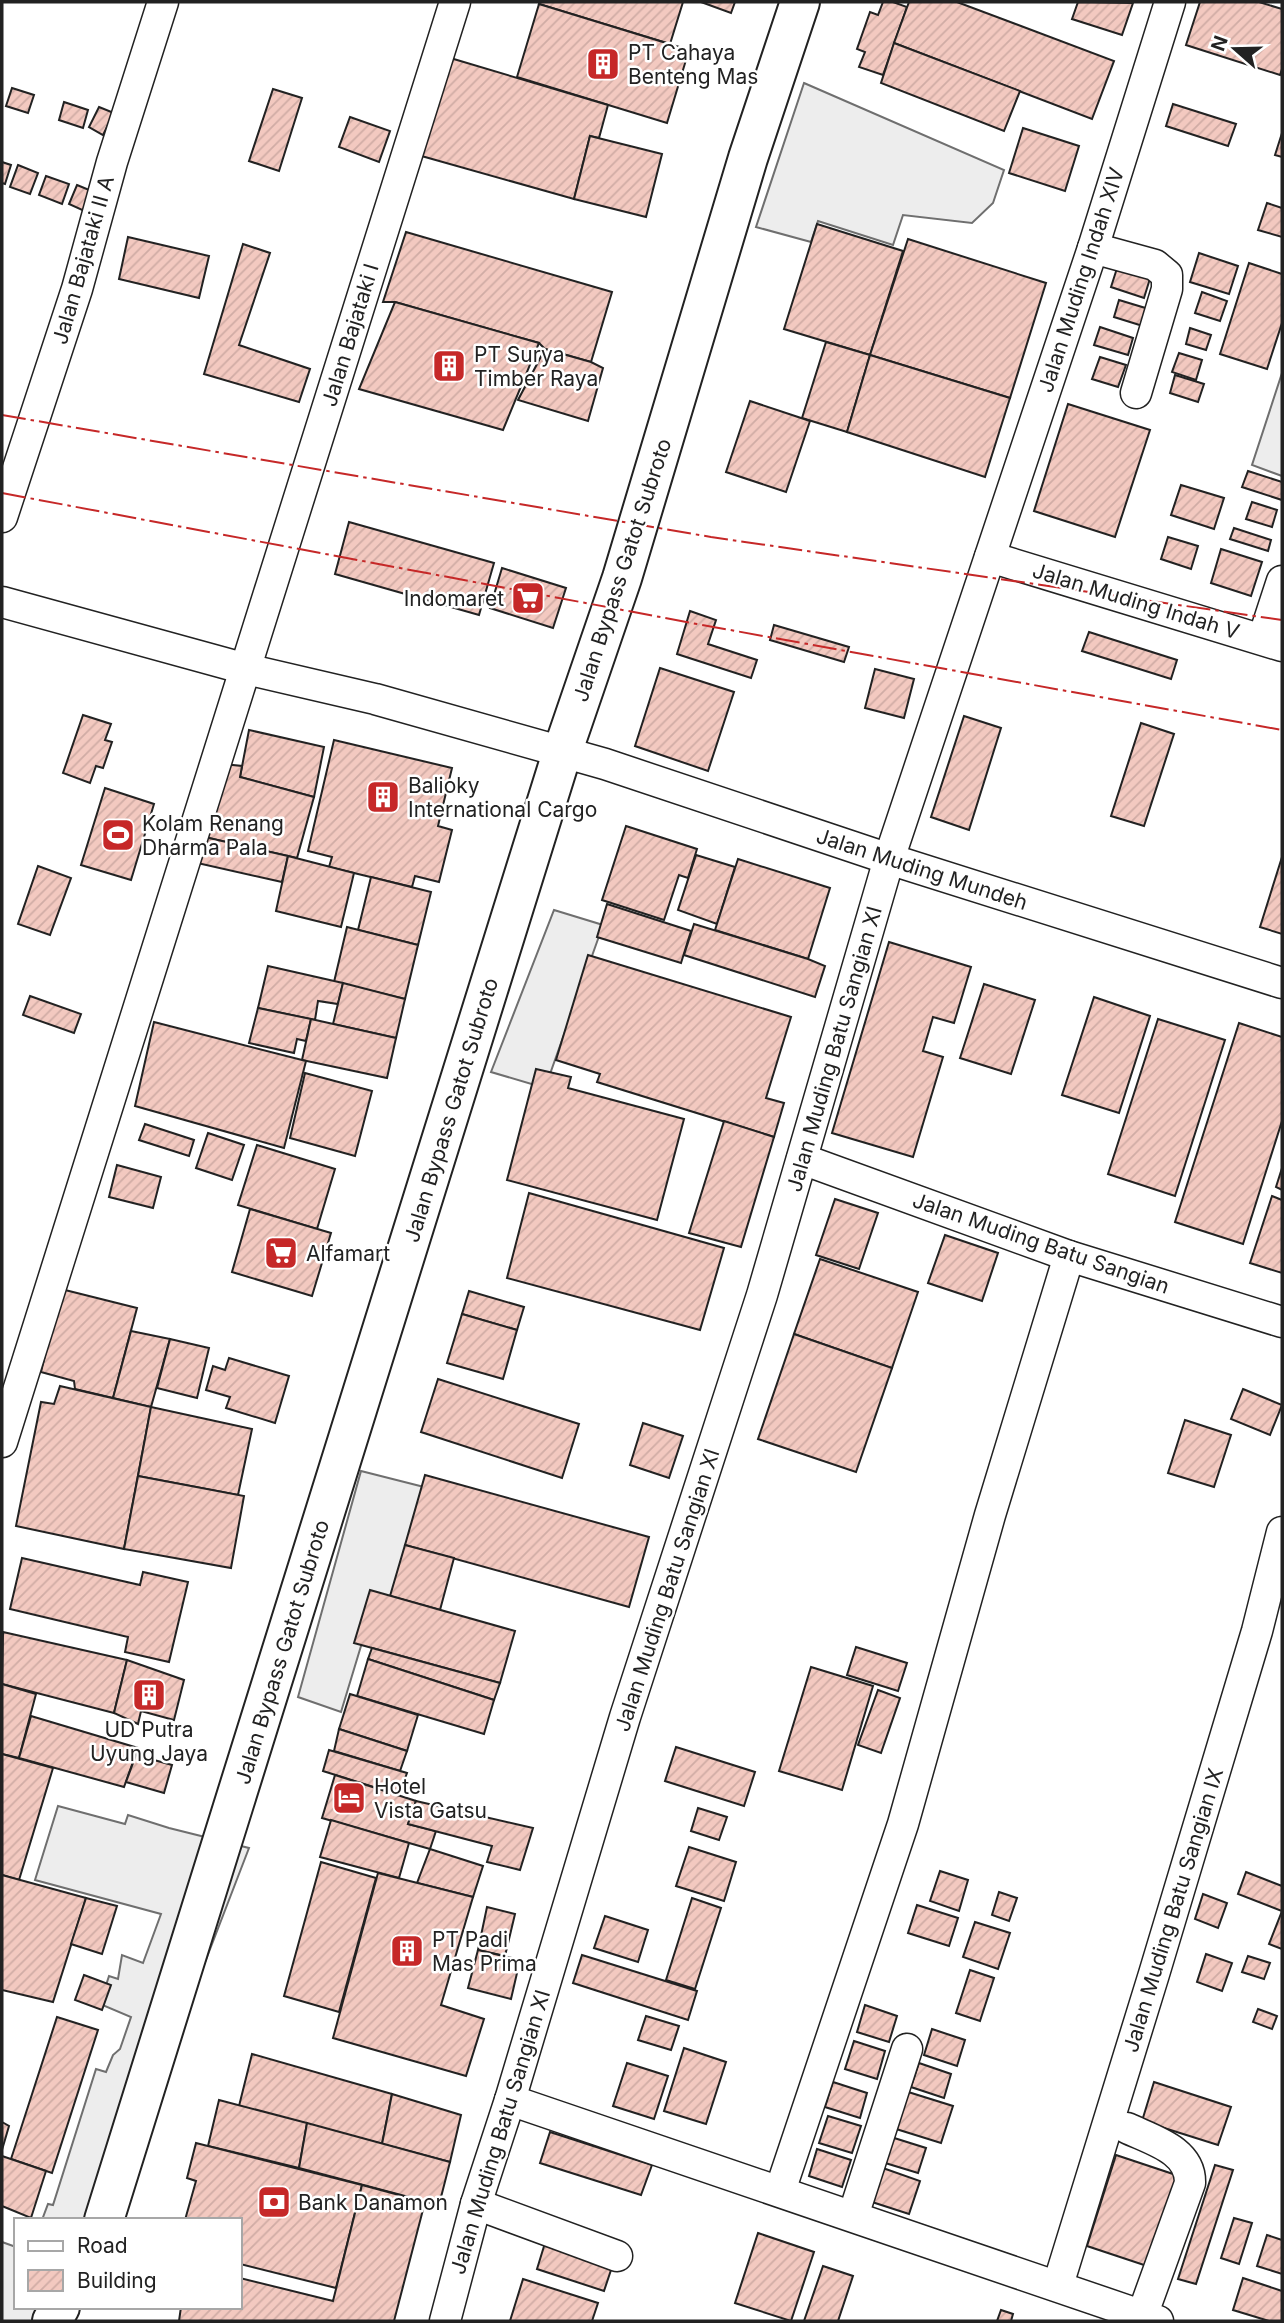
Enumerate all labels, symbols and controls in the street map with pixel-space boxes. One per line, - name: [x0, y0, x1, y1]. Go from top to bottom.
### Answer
- north arrow: [1200, 14, 1270, 84]
- text: N: [1206, 33, 1233, 54]
- place label: PT Cahaya Benteng Mas: [628, 40, 758, 89]
- building icon: PT Cahaya Benteng Mas: [584, 45, 622, 83]
- street label: Jalan Muding Indah XIV: [1033, 164, 1129, 396]
- street label: Jalan Bajataki II A: [47, 173, 119, 347]
- street label: Jalan Bajataki I: [316, 260, 384, 410]
- place label: PT Surya Timber Raya: [474, 342, 598, 391]
- building icon: PT Surya Timber Raya: [430, 347, 468, 385]
- street label: Jalan Bypass Gatot Subroto: [568, 435, 676, 705]
- street label: Jalan Muding Indah V: [1030, 558, 1242, 644]
- supermarket icon: Indomaret: [509, 579, 547, 617]
- place label: Indomaret: [404, 586, 504, 611]
- place label: Balioky International Cargo: [408, 773, 597, 822]
- building icon: Balioky International Cargo: [364, 778, 402, 816]
- place label: Kolam Renang Dharma Pala: [142, 811, 284, 860]
- sports icon: Kolam Renang Dharma Pala: [99, 816, 137, 854]
- street label: Jalan Muding Mundeh: [813, 823, 1031, 915]
- street label: Jalan Muding Batu Sangian XI: [781, 903, 887, 1195]
- street label: Jalan Bypass Gatot Subroto: [399, 975, 503, 1245]
- street label: Jalan Muding Batu Sangian: [909, 1187, 1173, 1299]
- supermarket icon: Alfamart: [262, 1234, 300, 1272]
- place label: Alfamart: [306, 1241, 390, 1266]
- street label: Jalan Muding Batu Sangian XI: [609, 1445, 725, 1735]
- street label: Jalan Bypass Gatot Subroto: [230, 1517, 334, 1787]
- building icon: UD Putra Uyung Jaya: [130, 1676, 168, 1714]
- place label: UD Putra Uyung Jaya: [90, 1717, 208, 1766]
- street label: Jalan Muding Batu Sangian IX: [1118, 1765, 1228, 2055]
- place label: Hotel Vista Gatsu: [374, 1774, 487, 1823]
- hotel icon: Hotel Vista Gatsu: [330, 1779, 368, 1817]
- place label: PT Padi Mas Prima: [432, 1927, 537, 1976]
- building icon: PT Padi Mas Prima: [388, 1932, 426, 1970]
- street label: Jalan Muding Batu Sangian XI: [445, 1987, 555, 2277]
- bank icon: Bank Danamon: [255, 2183, 293, 2221]
- place label: Bank Danamon: [298, 2190, 448, 2215]
- legend: [14, 2218, 242, 2309]
- text: Road: [77, 2233, 128, 2258]
- text: Building: [77, 2268, 157, 2293]

